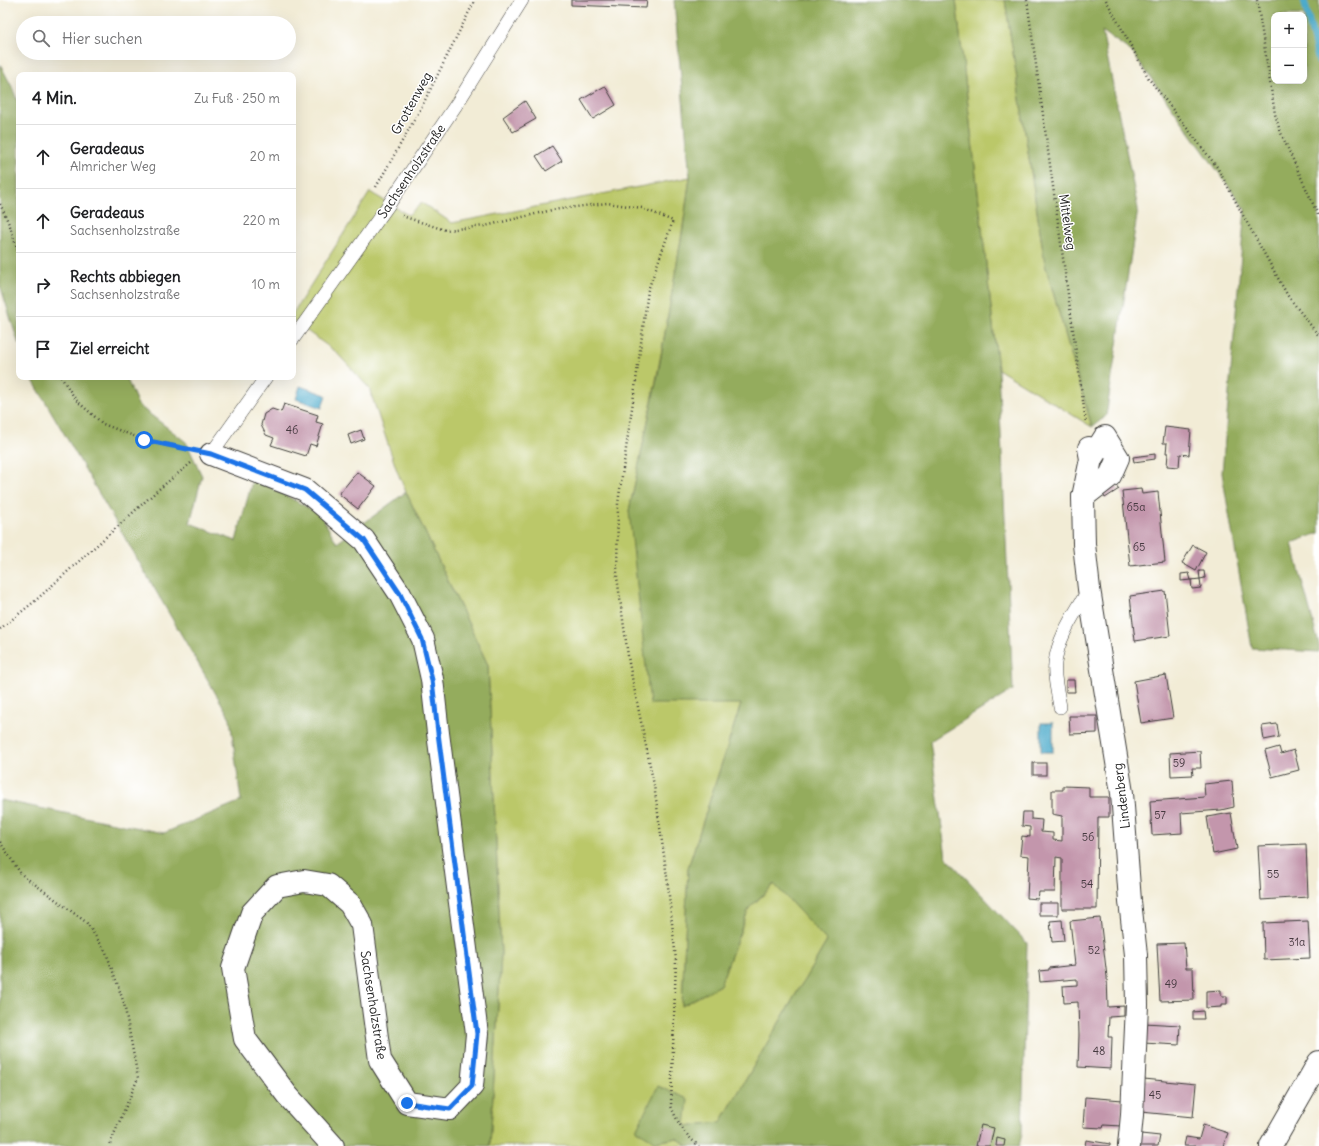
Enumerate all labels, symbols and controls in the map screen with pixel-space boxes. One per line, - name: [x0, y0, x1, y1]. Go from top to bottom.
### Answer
- map controls: [1271, 12, 1307, 84]
- button: +: [1271, 12, 1307, 48]
- search box: [16, 16, 296, 60]
- icon: search: [30, 27, 52, 49]
- text: Hier suchen: [62, 29, 142, 48]
- button: −: [1271, 48, 1307, 84]
- street label: Grottenweg: [387, 69, 436, 138]
- text: 4 Min.: [32, 87, 77, 109]
- text: Zu Fuß · 250 m: [194, 90, 280, 107]
- street label: Sachsenholzstraße: [374, 121, 449, 222]
- text: Geradeaus: [70, 139, 144, 158]
- icon: ahead: [32, 146, 54, 168]
- text: 20 m: [250, 148, 280, 165]
- text: Almricher Weg: [70, 158, 156, 175]
- street label: Mittelweg: [1055, 193, 1080, 251]
- text: Geradeaus: [70, 203, 144, 222]
- icon: ahead: [32, 210, 54, 232]
- text: 220 m: [243, 212, 280, 229]
- text: Sachsenholzstraße: [70, 222, 180, 239]
- text: Rechts abbiegen: [70, 267, 181, 286]
- icon: right: [32, 274, 54, 296]
- text: 10 m: [252, 276, 280, 293]
- text: Sachsenholzstraße: [70, 286, 180, 303]
- icon: arrive: [32, 338, 54, 360]
- text: Ziel erreicht: [70, 339, 149, 358]
- house number: 46: [286, 423, 298, 437]
- route start: [135, 431, 153, 449]
- house number: 65a: [1127, 500, 1145, 514]
- house number: 65: [1133, 540, 1145, 554]
- house number: 59: [1173, 756, 1185, 770]
- street label: Lindenberg: [1109, 762, 1134, 830]
- house number: 57: [1154, 808, 1166, 822]
- house number: 56: [1082, 830, 1094, 844]
- house number: 55: [1267, 867, 1279, 881]
- house number: 54: [1081, 877, 1093, 891]
- house number: 31a: [1289, 935, 1305, 949]
- house number: 52: [1088, 943, 1100, 957]
- street label: Sachsenholzstraße: [357, 949, 391, 1061]
- house number: 49: [1165, 977, 1177, 991]
- house number: 48: [1093, 1044, 1105, 1058]
- house number: 45: [1149, 1088, 1161, 1102]
- route end: [398, 1094, 416, 1112]

